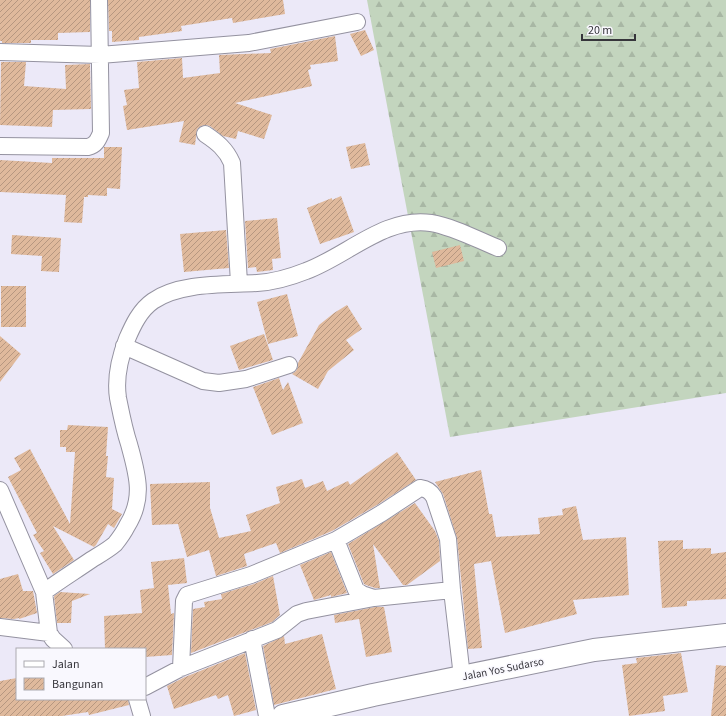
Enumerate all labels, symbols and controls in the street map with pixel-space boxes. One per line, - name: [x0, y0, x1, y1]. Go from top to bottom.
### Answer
- scale bar: [582, 16, 635, 42]
- text: 20 m: [588, 22, 612, 39]
- legend: [16, 648, 146, 700]
- street label: Jalan Yos Sudarso: [461, 654, 545, 684]
- text: Jalan: [52, 656, 79, 673]
- text: Bangunan: [52, 676, 103, 693]

